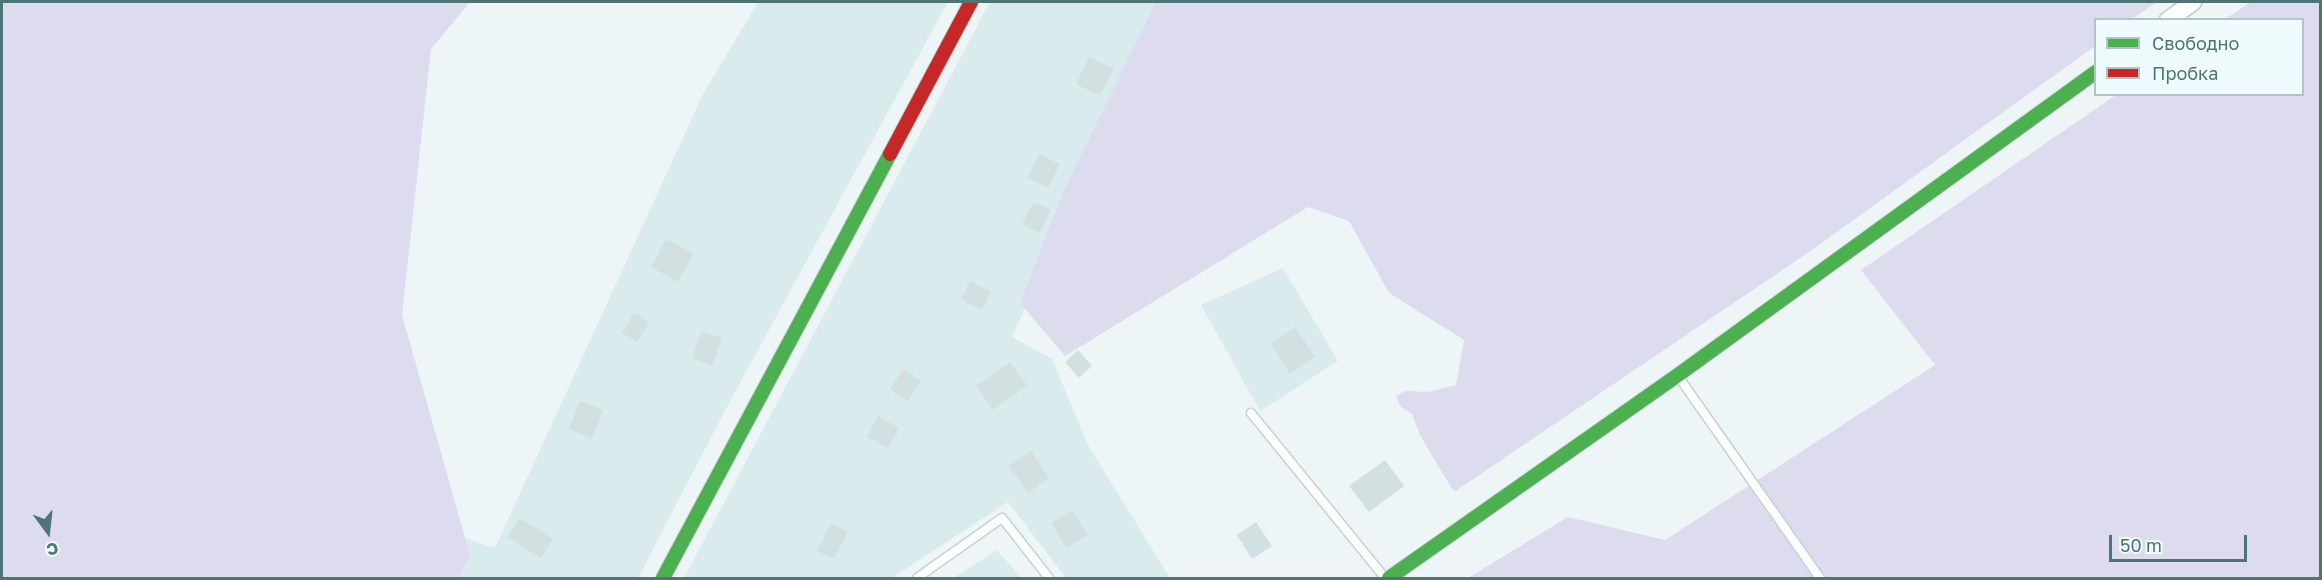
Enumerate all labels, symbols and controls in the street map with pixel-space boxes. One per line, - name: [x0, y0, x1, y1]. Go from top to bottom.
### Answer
- legend: [2094, 18, 2304, 96]
- text: Свободно: [2152, 32, 2239, 54]
- text: Пробка: [2152, 62, 2218, 84]
- north arrow: [18, 502, 78, 562]
- scale bar: [2112, 523, 2250, 561]
- text: 50 m: [2120, 534, 2162, 556]
- text: С: [45, 538, 61, 561]

